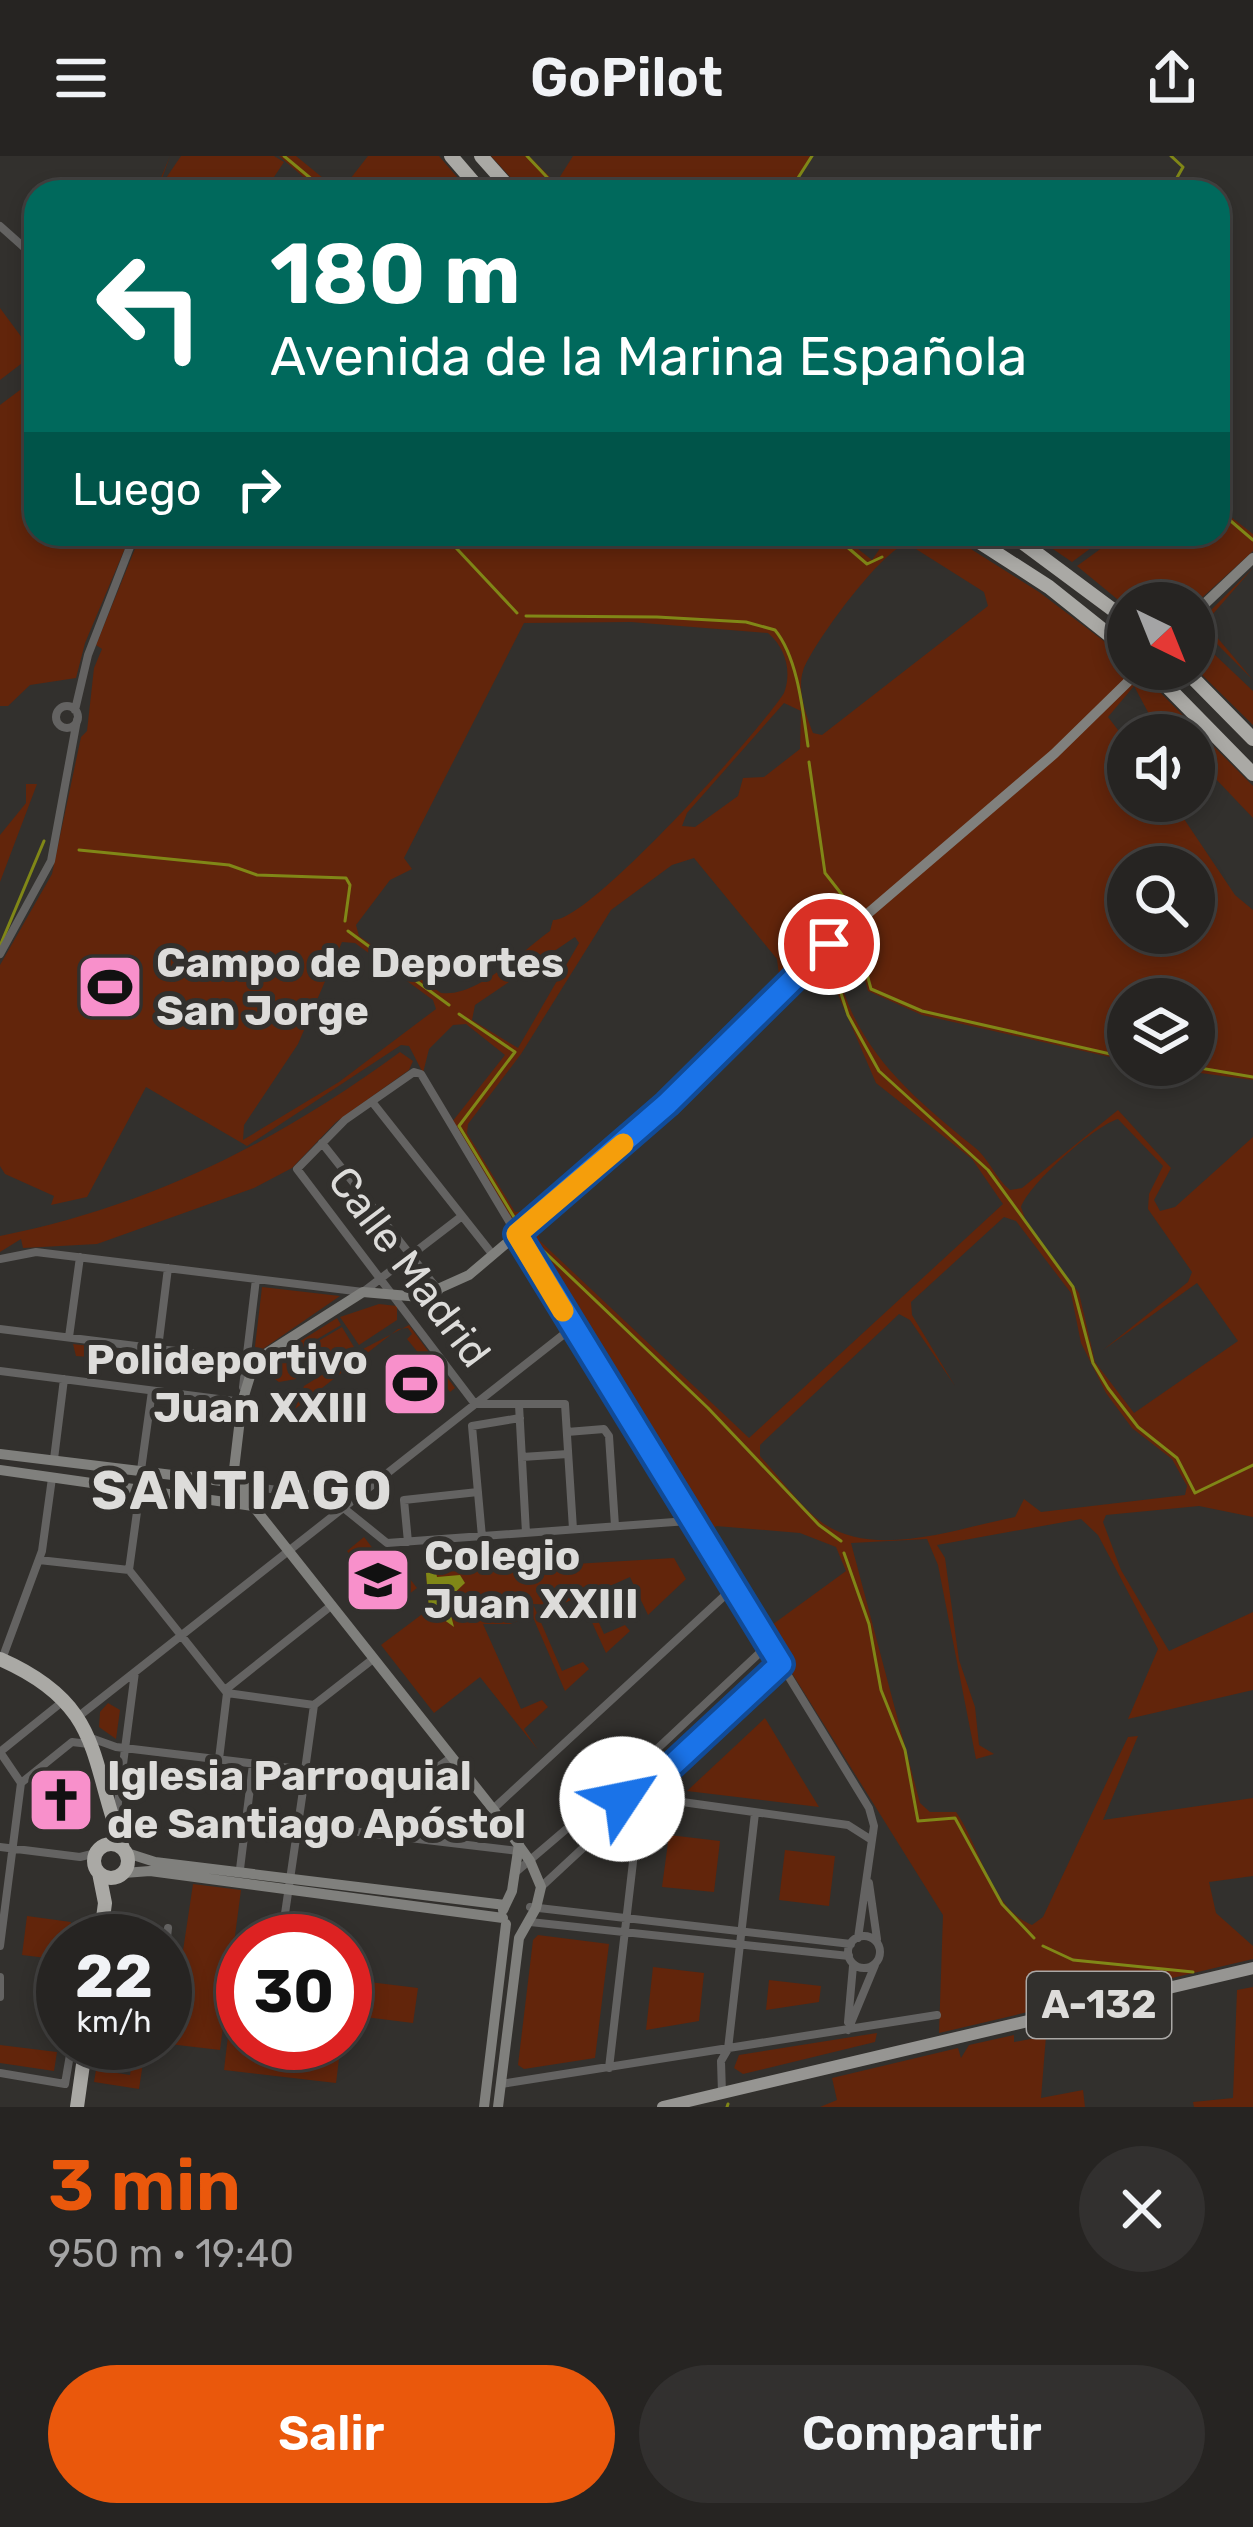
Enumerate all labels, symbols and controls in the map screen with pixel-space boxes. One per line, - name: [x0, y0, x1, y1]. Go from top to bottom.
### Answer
- icon: menu: [48, 45, 114, 111]
- icon: share: [1139, 45, 1205, 111]
- text: GoPilot: [530, 46, 723, 110]
- text: 180 m: [270, 224, 521, 324]
- icon: left: [72, 228, 228, 384]
- text: Avenida de la Marina Española: [270, 325, 1027, 389]
- icon: right: [226, 456, 292, 522]
- text: Luego: [72, 463, 202, 516]
- north arrow: [1107, 582, 1215, 690]
- map controls: [1107, 582, 1215, 1086]
- button: sound: [1107, 714, 1215, 822]
- button: search: [1107, 846, 1215, 954]
- pin: [778, 893, 880, 995]
- icon: arrive: [796, 911, 862, 977]
- place label: Campo de Deportes San Jorge: [156, 938, 564, 1036]
- sports icon: Campo de Deportes San Jorge: [75, 952, 145, 1022]
- button: layers: [1107, 978, 1215, 1086]
- street label: Calle Madrid: [317, 1157, 501, 1377]
- place label: Polideportivo Juan XXIII: [86, 1335, 368, 1433]
- sports icon: Polideportivo Juan XXIII: [380, 1349, 450, 1419]
- district label: SANTIAGO: [91, 1459, 395, 1523]
- place label: Colegio Juan XXIII: [424, 1531, 639, 1629]
- school or university icon: Colegio Juan XXIII: [343, 1545, 413, 1615]
- position arrow: [559, 1736, 685, 1862]
- place label: Iglesia Parroquial de Santiago Apóstol: [107, 1751, 526, 1849]
- church icon: Iglesia Parroquial de Santiago Apóstol: [26, 1765, 96, 1835]
- speed limit sign: 30: [216, 1914, 372, 2070]
- text: 22: [75, 1941, 153, 2012]
- road number: A-132: [1027, 1972, 1171, 2038]
- text: km/h: [77, 2004, 151, 2040]
- text: 3 min: [48, 2143, 241, 2228]
- button: close: [1079, 2146, 1205, 2272]
- text: 950 m · 19:40: [48, 2231, 294, 2277]
- button: Salir: [48, 2365, 615, 2503]
- button: Compartir: [639, 2365, 1205, 2503]

